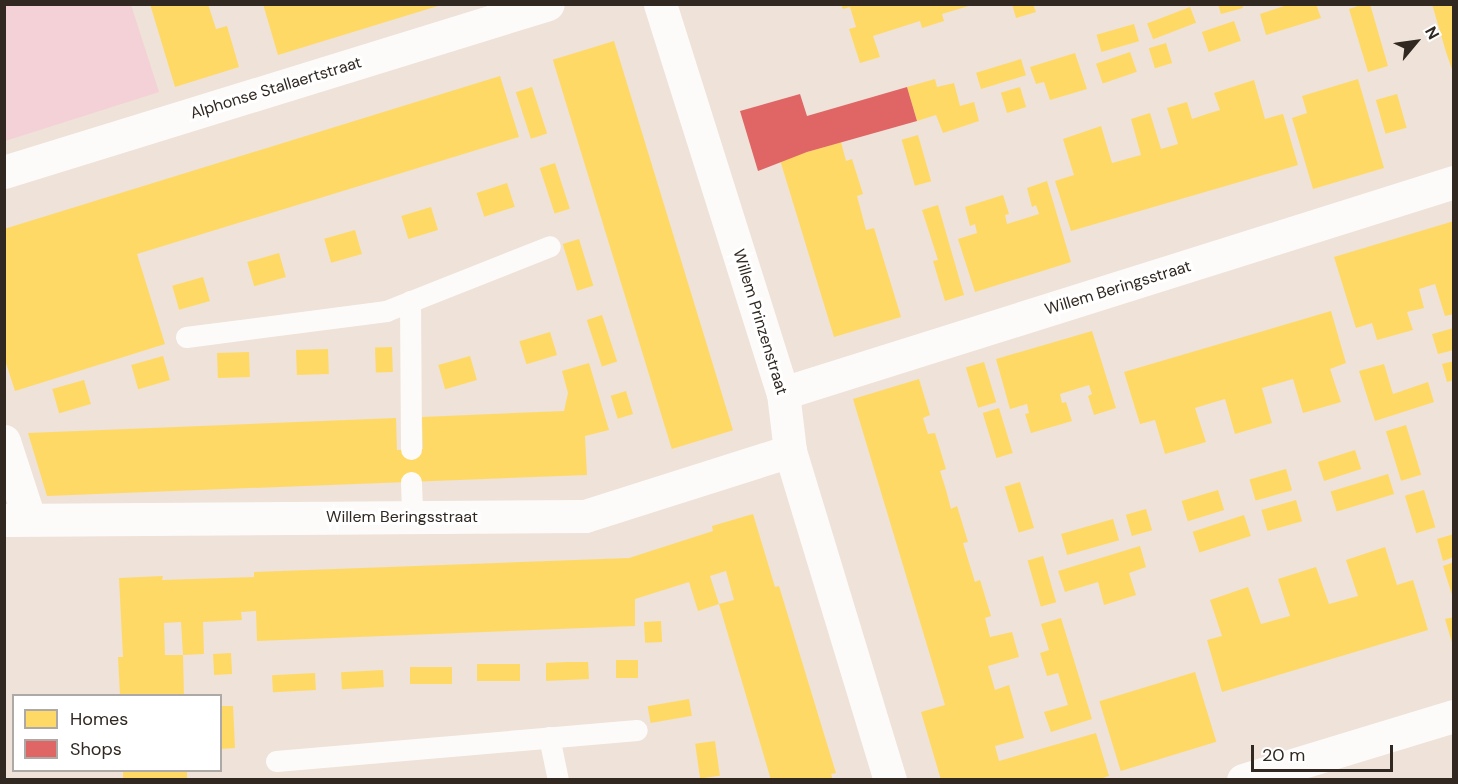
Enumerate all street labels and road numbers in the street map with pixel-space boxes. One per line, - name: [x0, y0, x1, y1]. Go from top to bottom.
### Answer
- street label: Alphonse Stallaertstraat: [188, 53, 364, 123]
- street label: Willem Prinzenstraat: [729, 247, 791, 397]
- street label: Willem Beringsstraat: [1042, 257, 1194, 319]
- street label: Willem Beringsstraat: [326, 507, 478, 527]

